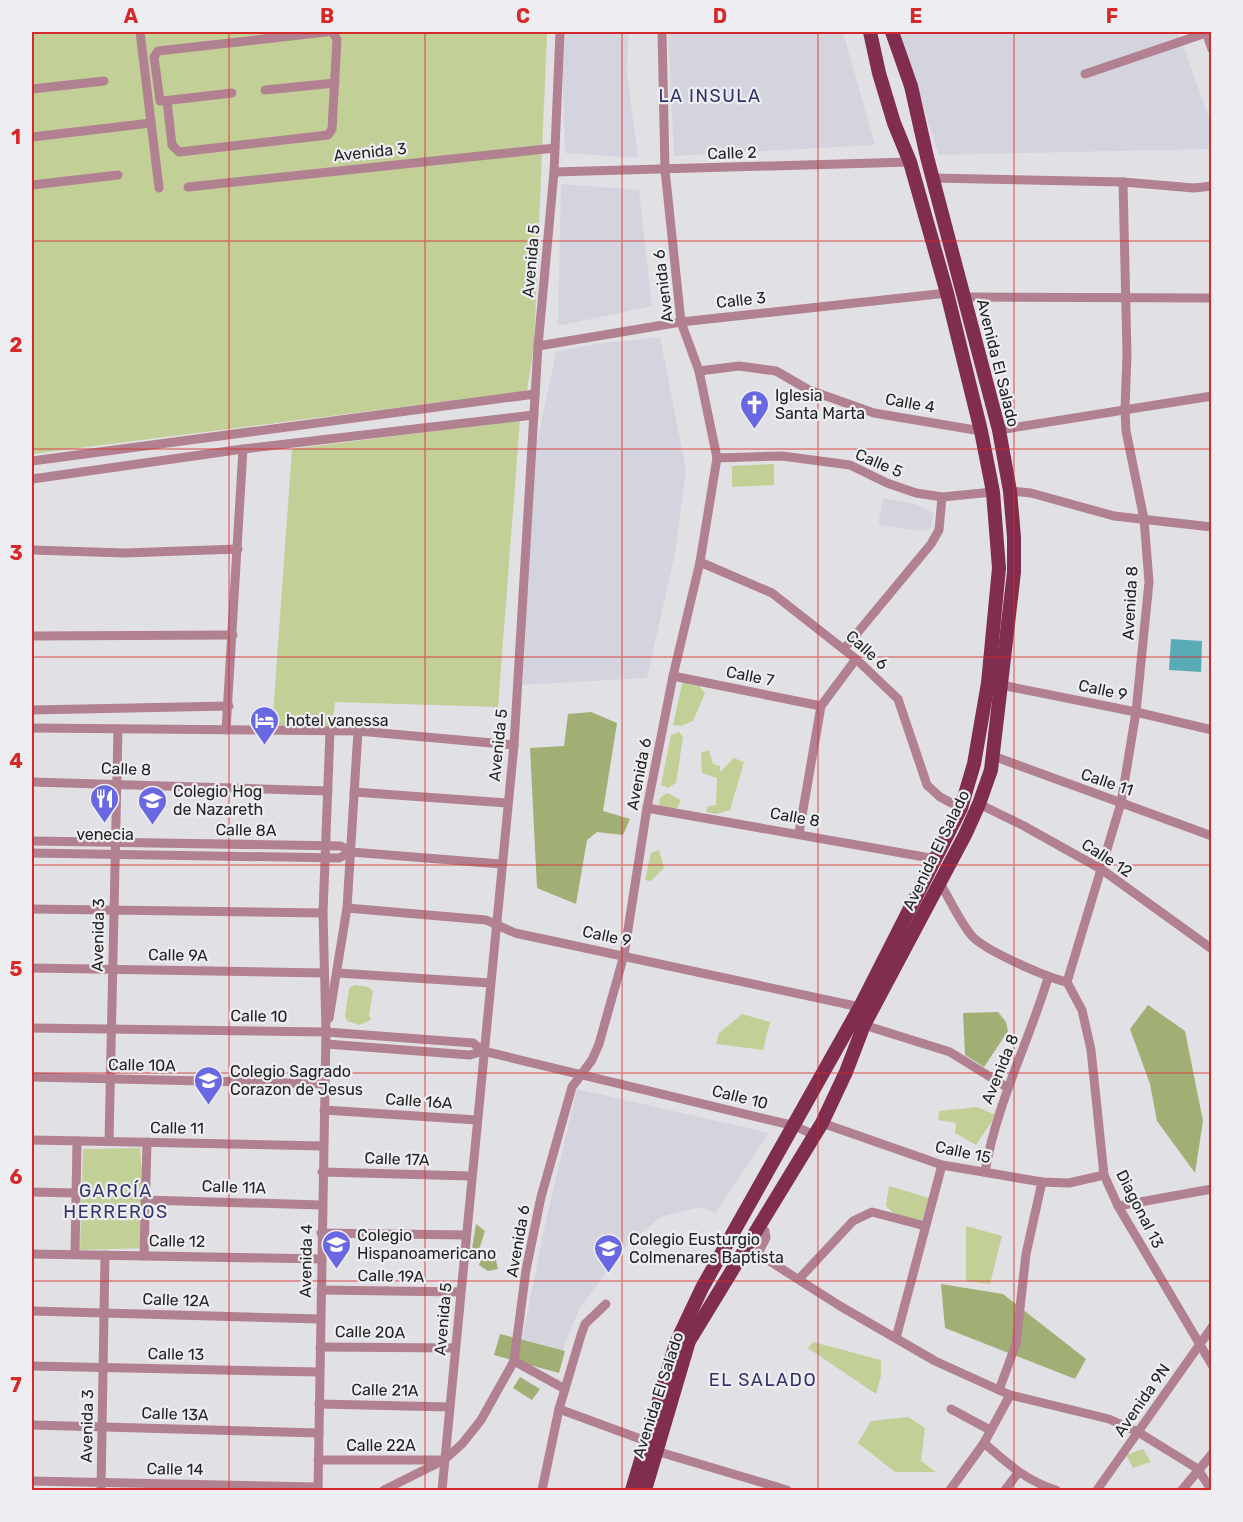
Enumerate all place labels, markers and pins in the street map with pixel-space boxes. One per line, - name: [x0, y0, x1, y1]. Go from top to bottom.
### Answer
- place label: Iglesia Santa Marta: [775, 386, 865, 423]
- church icon: Iglesia Santa Marta: [738, 388, 770, 430]
- hotel icon: hotel vanessa: [249, 704, 281, 746]
- place label: hotel vanessa: [286, 711, 389, 730]
- restaurant icon: venecia: [89, 782, 121, 824]
- place label: Colegio Hog de Nazareth: [173, 782, 263, 819]
- school or university icon: Colegio Hog de Nazareth: [136, 784, 168, 826]
- place label: venecia: [76, 825, 134, 844]
- place label: Colegio Sagrado Corazon de Jesus: [230, 1062, 363, 1099]
- school or university icon: Colegio Sagrado Corazon de Jesus: [193, 1064, 225, 1106]
- place label: Colegio Hispanoamericano: [357, 1226, 496, 1263]
- school or university icon: Colegio Hispanoamericano: [320, 1228, 352, 1270]
- place label: Colegio Eusturgio Colmenares Baptista: [629, 1230, 784, 1267]
- school or university icon: Colegio Eusturgio Colmenares Baptista: [592, 1232, 624, 1274]

